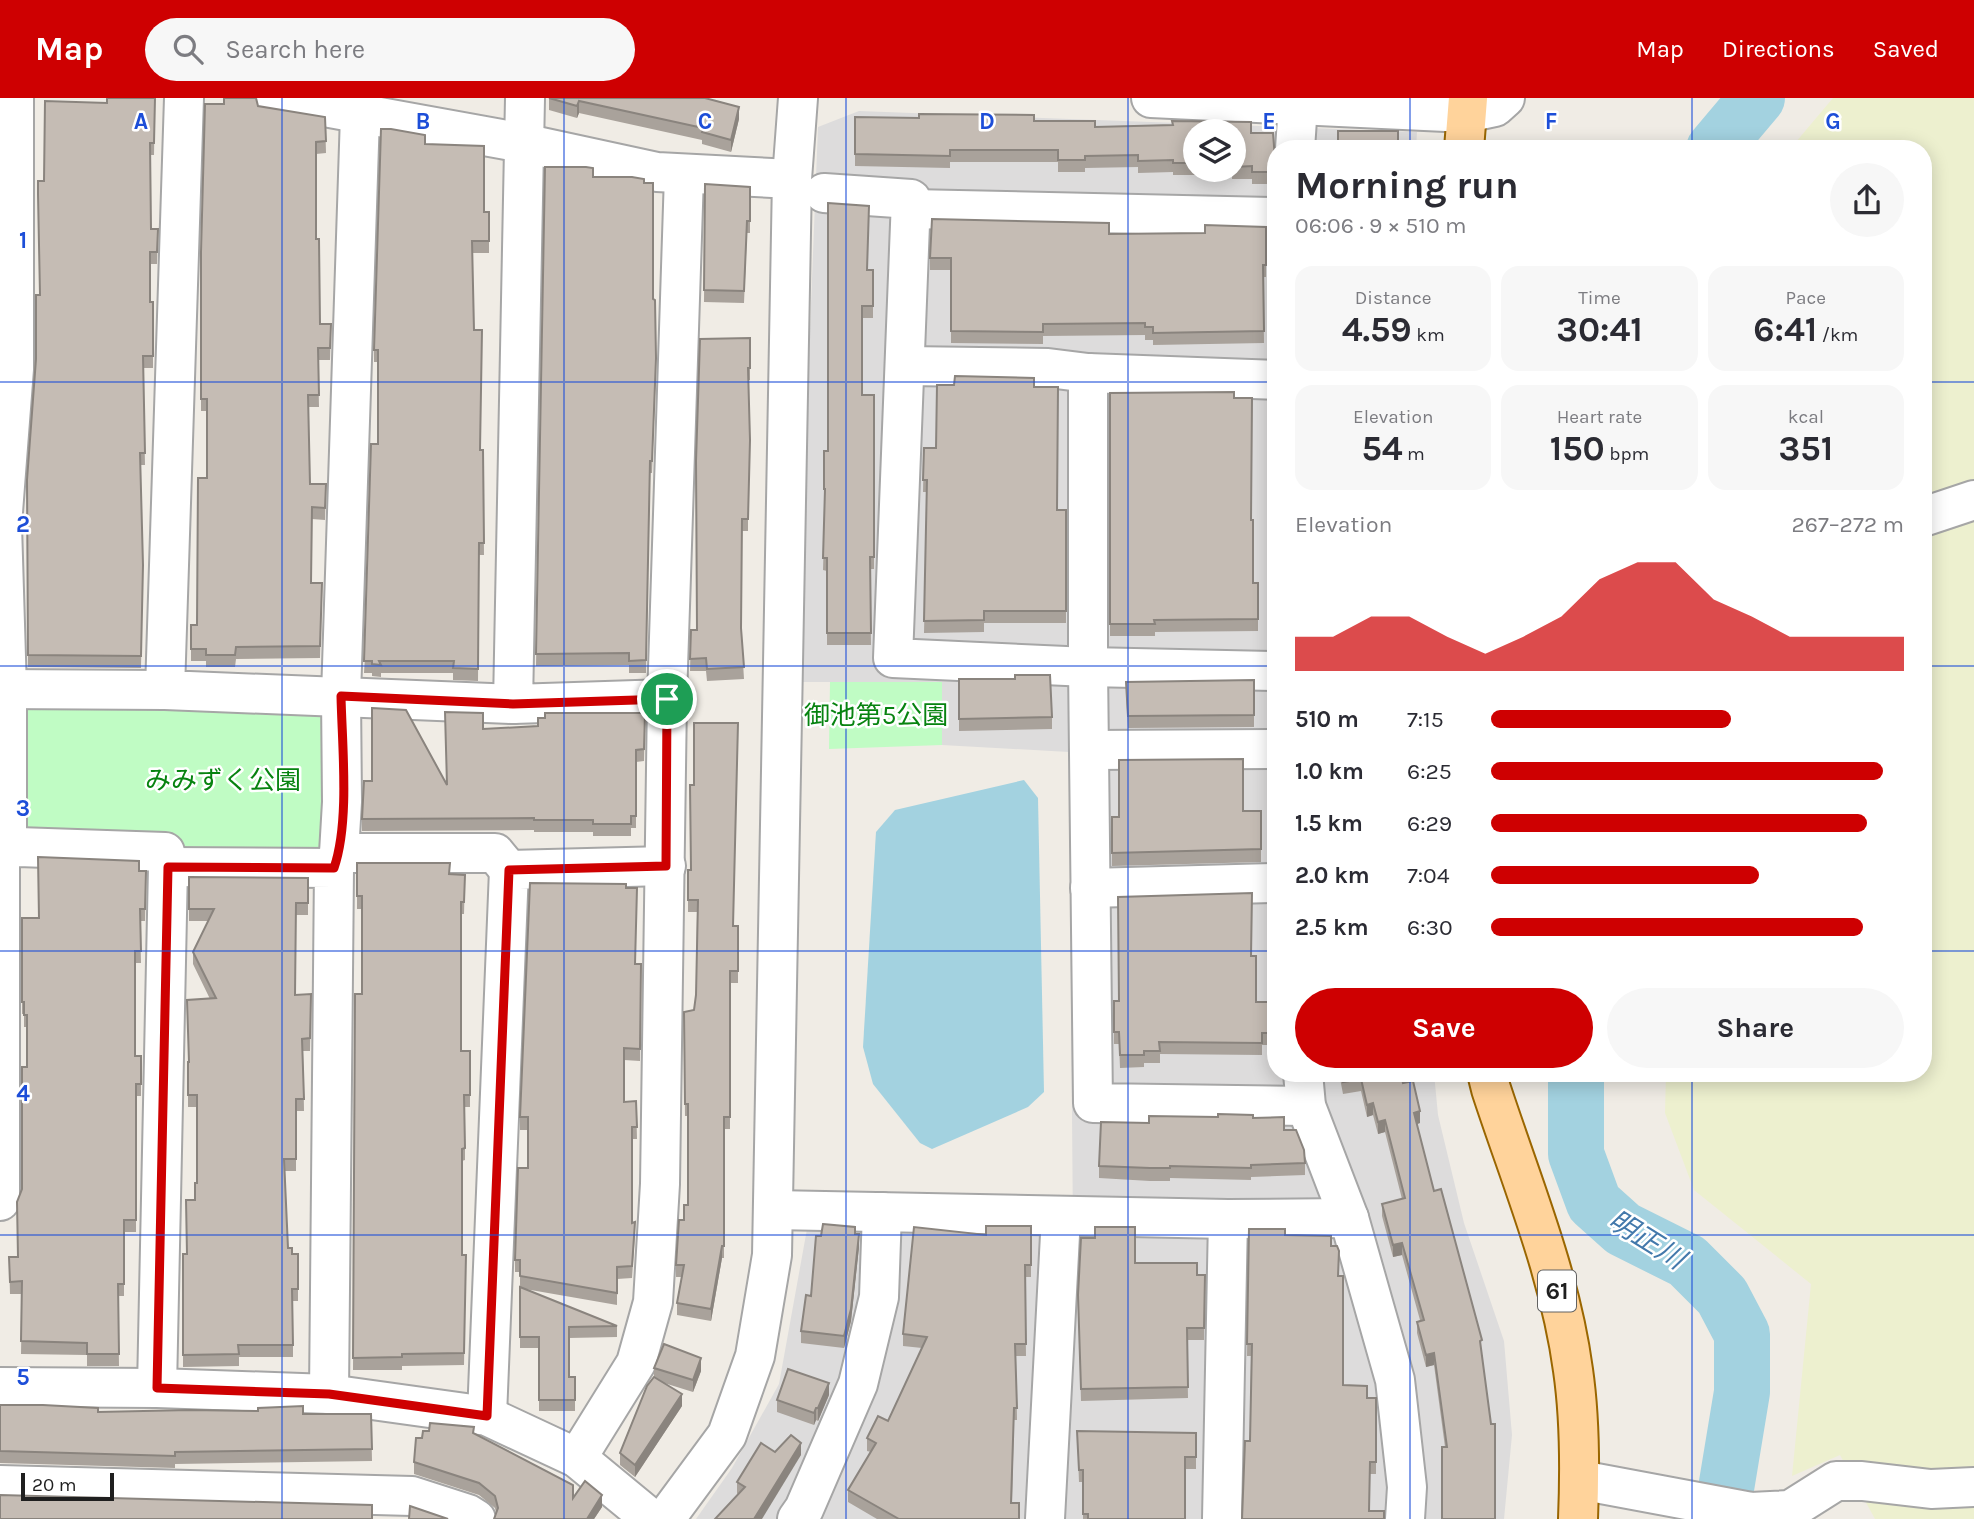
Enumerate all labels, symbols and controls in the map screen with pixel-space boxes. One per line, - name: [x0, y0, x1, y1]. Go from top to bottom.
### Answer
- search box: [145, 18, 635, 81]
- text: Map: [35, 30, 103, 68]
- icon: search: [169, 30, 207, 68]
- text: Search here: [225, 34, 365, 65]
- text: Map: [1636, 35, 1684, 63]
- text: Directions: [1722, 35, 1835, 63]
- text: Saved: [1873, 35, 1939, 63]
- text: A: [134, 108, 148, 135]
- text: B: [416, 108, 430, 135]
- text: C: [698, 108, 712, 135]
- text: D: [979, 108, 995, 135]
- text: E: [1262, 108, 1276, 135]
- text: F: [1545, 108, 1557, 135]
- text: G: [1825, 108, 1841, 135]
- map controls: [1183, 119, 1246, 182]
- button: layers: [1183, 119, 1246, 182]
- text: Morning run: [1295, 163, 1519, 208]
- button: share: [1830, 163, 1904, 237]
- text: 06:06 · 9 × 510 m: [1295, 212, 1467, 239]
- text: 1: [19, 227, 27, 254]
- text: Distance: [1355, 287, 1432, 309]
- text: Time: [1578, 287, 1621, 309]
- text: Pace: [1786, 287, 1826, 309]
- text: 4.59: [1342, 309, 1412, 350]
- text: 30:41: [1556, 309, 1643, 350]
- text: 6:41: [1753, 309, 1817, 350]
- text: km: [1412, 324, 1445, 346]
- text: /km: [1817, 324, 1858, 346]
- text: Elevation: [1353, 406, 1433, 428]
- text: Heart rate: [1557, 406, 1642, 428]
- text: kcal: [1788, 406, 1824, 428]
- text: 54: [1361, 428, 1403, 469]
- text: 150: [1550, 428, 1605, 469]
- text: 351: [1779, 428, 1833, 469]
- text: m: [1403, 443, 1425, 465]
- text: bpm: [1605, 443, 1649, 465]
- text: 2: [16, 511, 30, 538]
- text: Elevation: [1295, 511, 1392, 538]
- text: 267–272 m: [1791, 511, 1904, 538]
- pin: [637, 669, 697, 729]
- icon: arrive: [648, 680, 686, 718]
- park label: 御池第5公園: [804, 700, 948, 731]
- text: 510 m: [1295, 706, 1359, 733]
- text: 7:15: [1407, 706, 1444, 733]
- text: 1.0 km: [1295, 758, 1364, 785]
- text: 6:25: [1407, 758, 1452, 785]
- park label: みみずく公園: [145, 765, 301, 796]
- text: 3: [16, 795, 30, 822]
- text: 1.5 km: [1295, 810, 1363, 837]
- text: 6:29: [1407, 810, 1452, 837]
- text: 2.0 km: [1295, 862, 1370, 889]
- text: 7:04: [1407, 862, 1450, 889]
- text: 2.5 km: [1295, 914, 1369, 941]
- text: 6:30: [1407, 914, 1453, 941]
- button: Save: [1295, 988, 1593, 1068]
- button: Share: [1607, 988, 1904, 1068]
- text: 4: [16, 1080, 30, 1107]
- water label: 明正川: [1602, 1203, 1694, 1277]
- road number: 61: [1538, 1270, 1576, 1311]
- text: 5: [16, 1364, 30, 1391]
- scale bar: [21, 1470, 114, 1502]
- text: 20 m: [32, 1474, 77, 1496]

